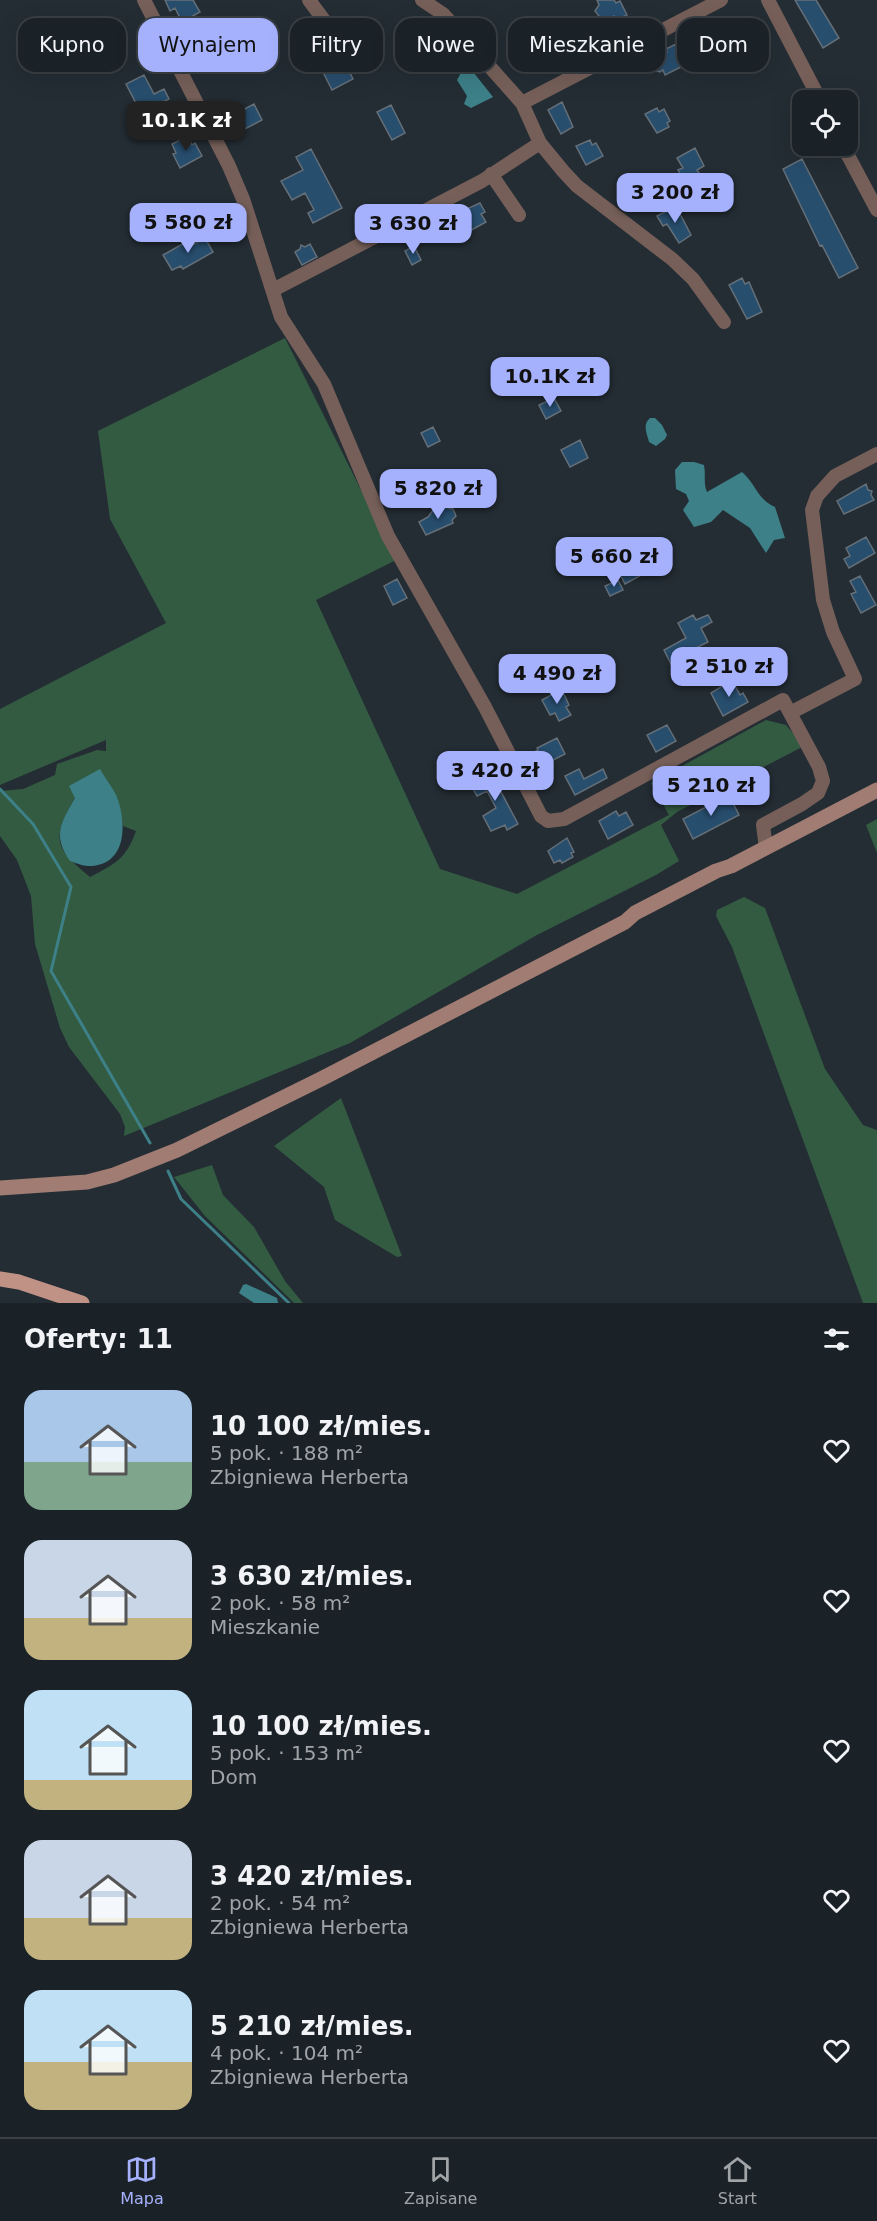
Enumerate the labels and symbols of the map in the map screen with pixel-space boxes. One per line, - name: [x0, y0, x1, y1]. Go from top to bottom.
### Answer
- pin: 10.1K zł: [124, 101, 248, 152]
- pin: 3 200 zł: [613, 173, 737, 224]
- pin: 5 580 zł: [126, 203, 250, 254]
- pin: 3 630 zł: [351, 204, 475, 255]
- pin: 10.1K zł: [488, 357, 612, 408]
- pin: 5 820 zł: [376, 469, 500, 520]
- pin: 5 660 zł: [552, 537, 676, 588]
- pin: 2 510 zł: [667, 647, 791, 698]
- pin: 4 490 zł: [495, 654, 619, 705]
- pin: 3 420 zł: [433, 751, 557, 802]
- pin: 5 210 zł: [649, 766, 773, 817]

